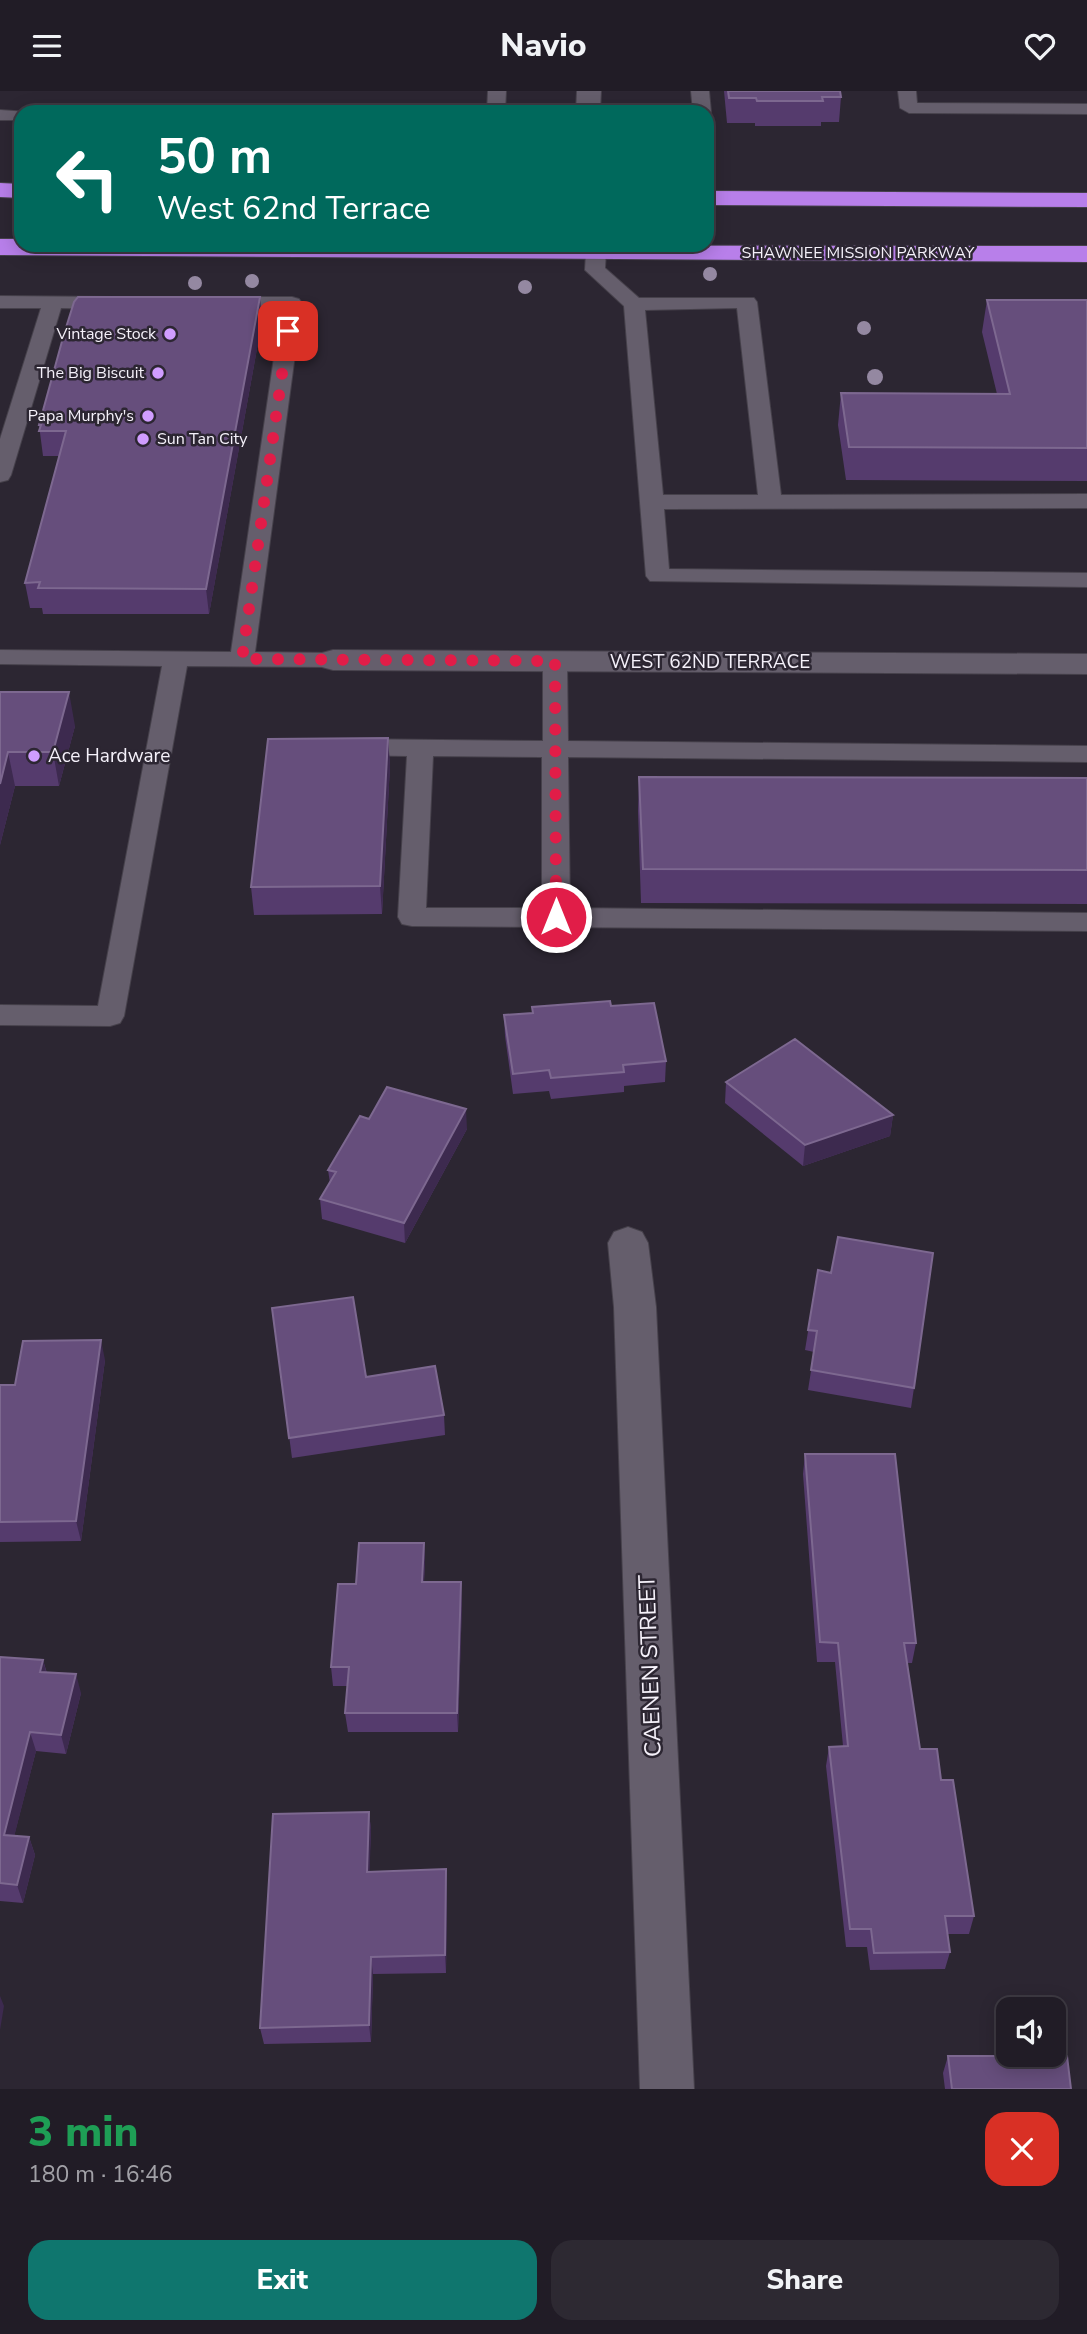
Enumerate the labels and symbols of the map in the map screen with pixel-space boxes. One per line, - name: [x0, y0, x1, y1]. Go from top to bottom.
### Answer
- street label: SHAWNEE MISSION PARKWAY: [742, 242, 975, 264]
- pin: [258, 301, 318, 361]
- place label: Vintage Stock: [55, 323, 157, 345]
- marker: Vintage Stock: [162, 326, 178, 342]
- place label: The Big Biscuit: [37, 362, 144, 384]
- marker: The Big Biscuit: [150, 365, 166, 381]
- place label: Papa Murphy's: [28, 405, 134, 427]
- marker: Papa Murphy's: [140, 408, 156, 424]
- place label: Sun Tan City: [157, 428, 248, 450]
- marker: Sun Tan City: [135, 431, 151, 447]
- street label: WEST 62ND TERRACE: [610, 649, 810, 675]
- place label: Ace Hardware: [48, 743, 170, 769]
- marker: Ace Hardware: [26, 748, 42, 764]
- position arrow: [519, 880, 593, 954]
- street label: CAENEN STREET: [631, 1574, 669, 1757]

